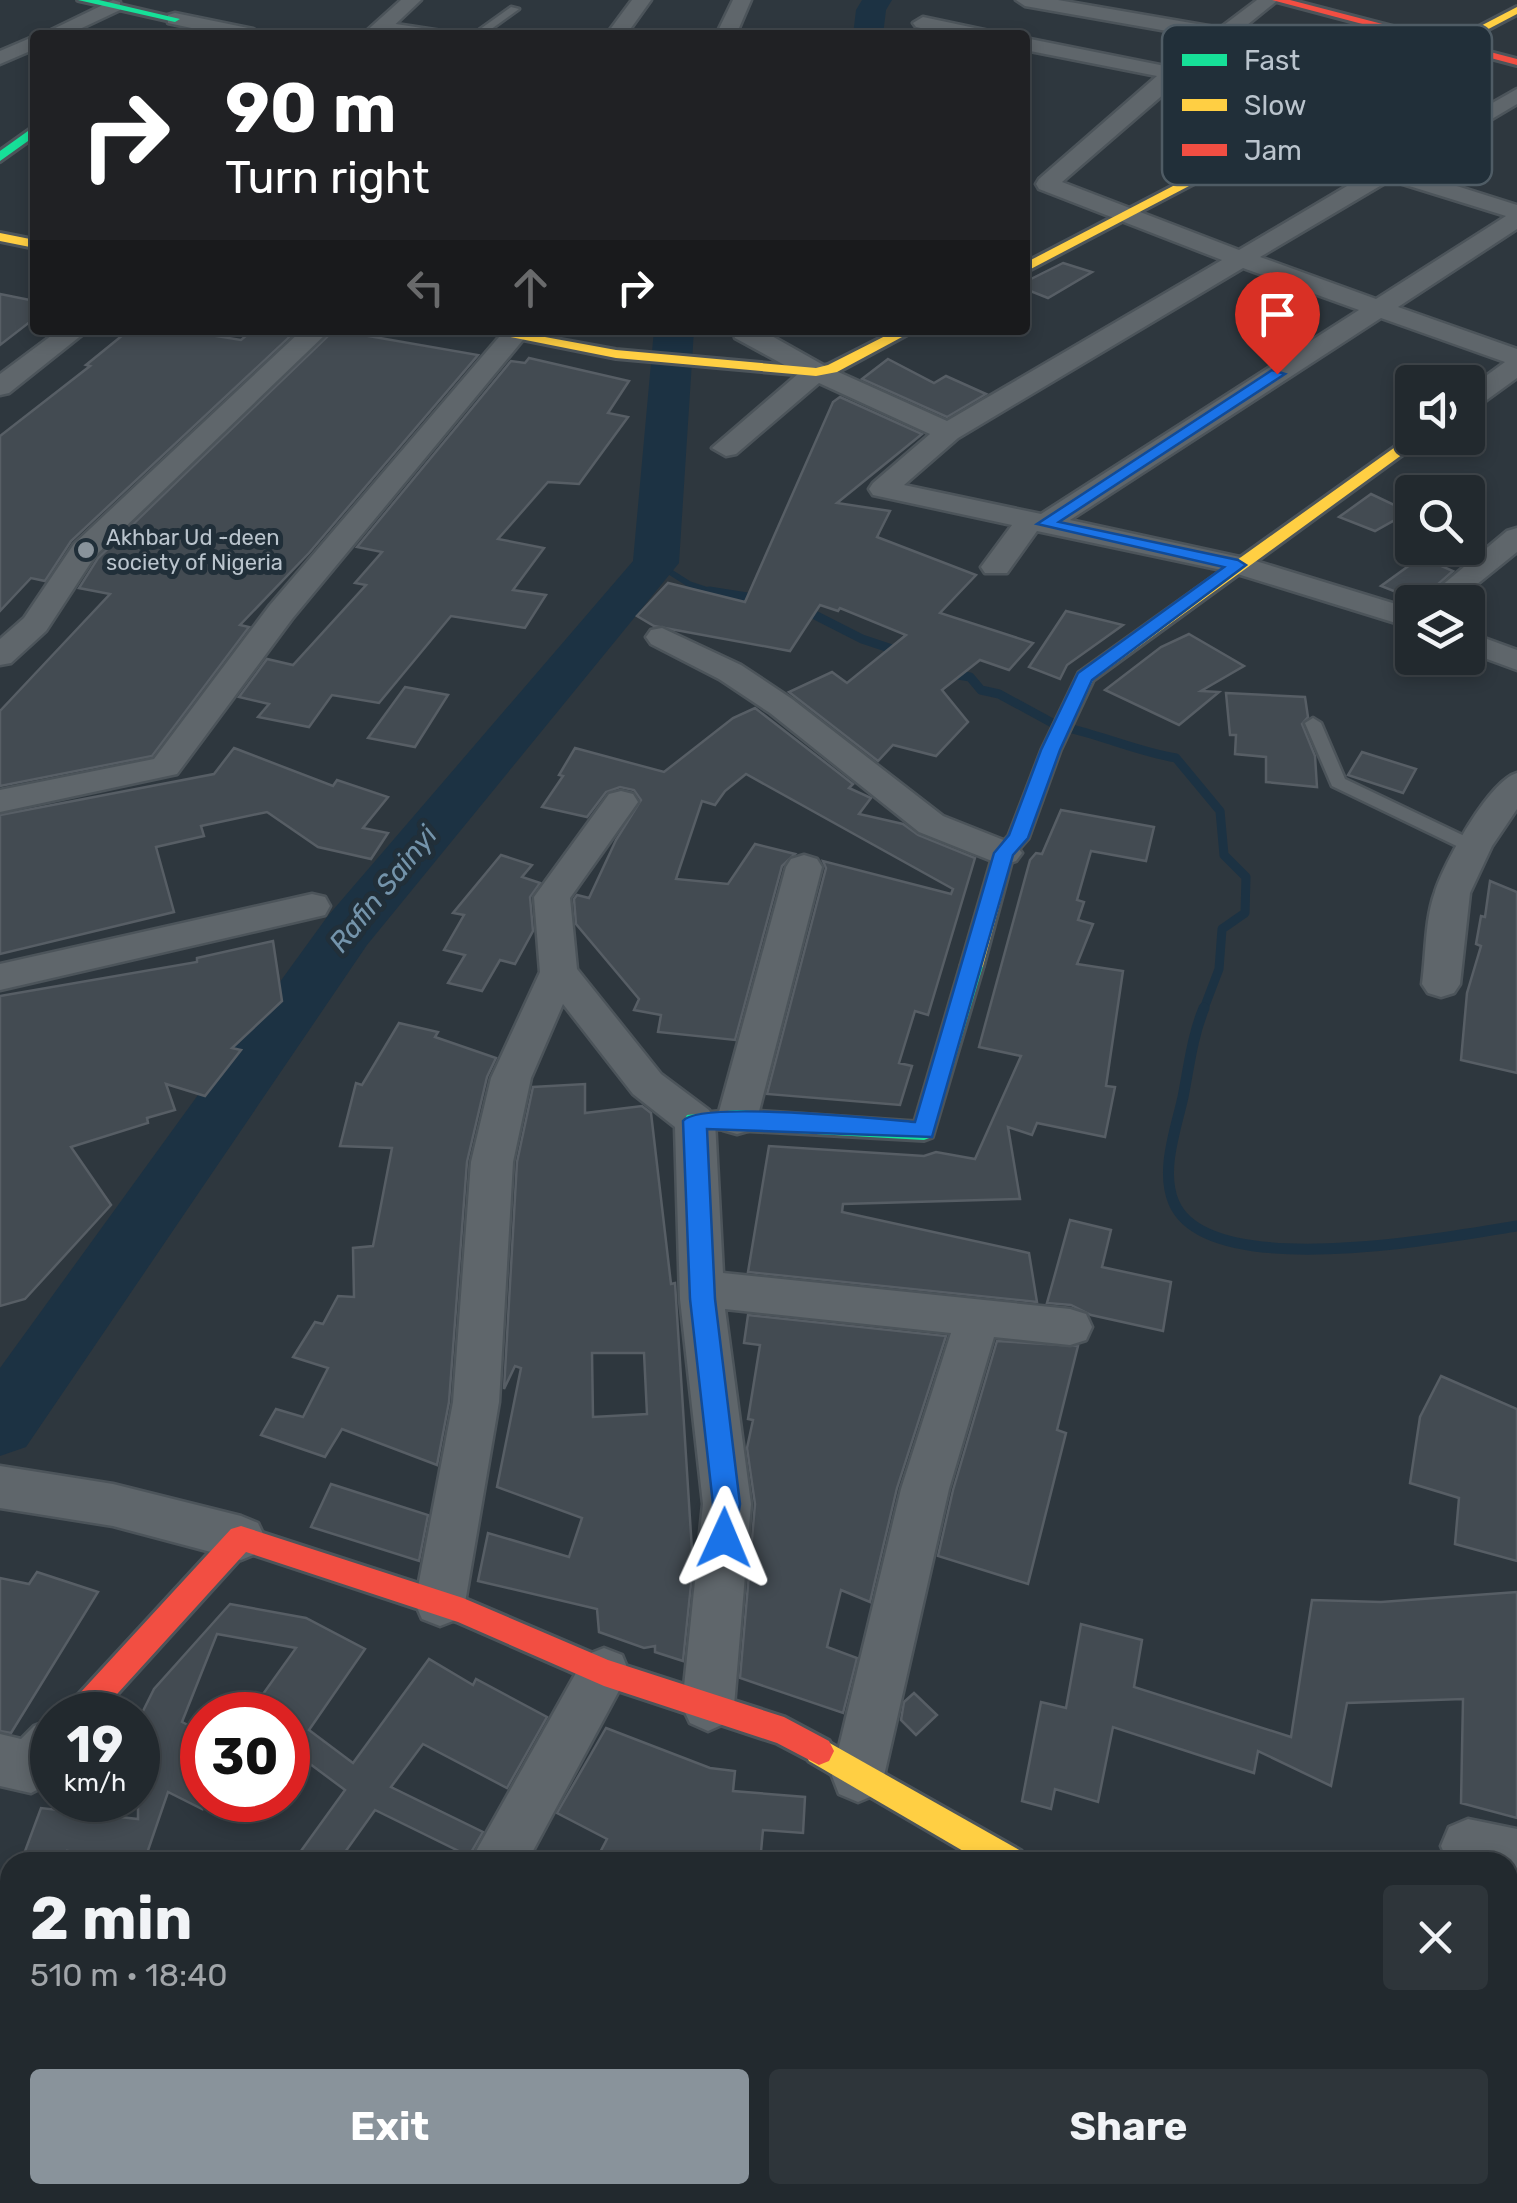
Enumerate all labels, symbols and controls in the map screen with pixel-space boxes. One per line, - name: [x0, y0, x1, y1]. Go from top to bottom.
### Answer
- legend: [1162, 25, 1492, 185]
- text: Fast: [1244, 44, 1300, 77]
- text: 90 m: [225, 67, 397, 150]
- icon: right: [60, 70, 190, 200]
- text: Slow: [1244, 89, 1306, 122]
- text: Jam: [1244, 134, 1302, 167]
- text: Turn right: [225, 151, 429, 204]
- icon: left: [398, 260, 453, 315]
- icon: ahead: [503, 260, 558, 315]
- icon: right: [608, 260, 663, 315]
- pin: [1235, 272, 1320, 375]
- icon: arrive: [1250, 287, 1305, 342]
- map controls: [1395, 365, 1485, 675]
- button: sound: [1395, 365, 1485, 455]
- button: search: [1395, 475, 1485, 565]
- place label: Akhbar Ud -deen society of Nigeria: [106, 524, 283, 576]
- marker: Akhbar Ud -deen society of Nigeria: [75, 539, 97, 561]
- button: layers: [1395, 585, 1485, 675]
- water label: Rafin Sainyi: [322, 818, 445, 959]
- position arrow: [672, 1486, 776, 1590]
- speed limit sign: 30: [180, 1692, 310, 1822]
- text: 19: [67, 1715, 123, 1775]
- text: km/h: [64, 1768, 126, 1797]
- text: 2 min: [30, 1883, 192, 1954]
- button: close: [1383, 1885, 1488, 1990]
- text: 510 m · 18:40: [30, 1956, 228, 1994]
- button: Exit: [30, 2069, 749, 2184]
- button: Share: [769, 2069, 1488, 2184]

